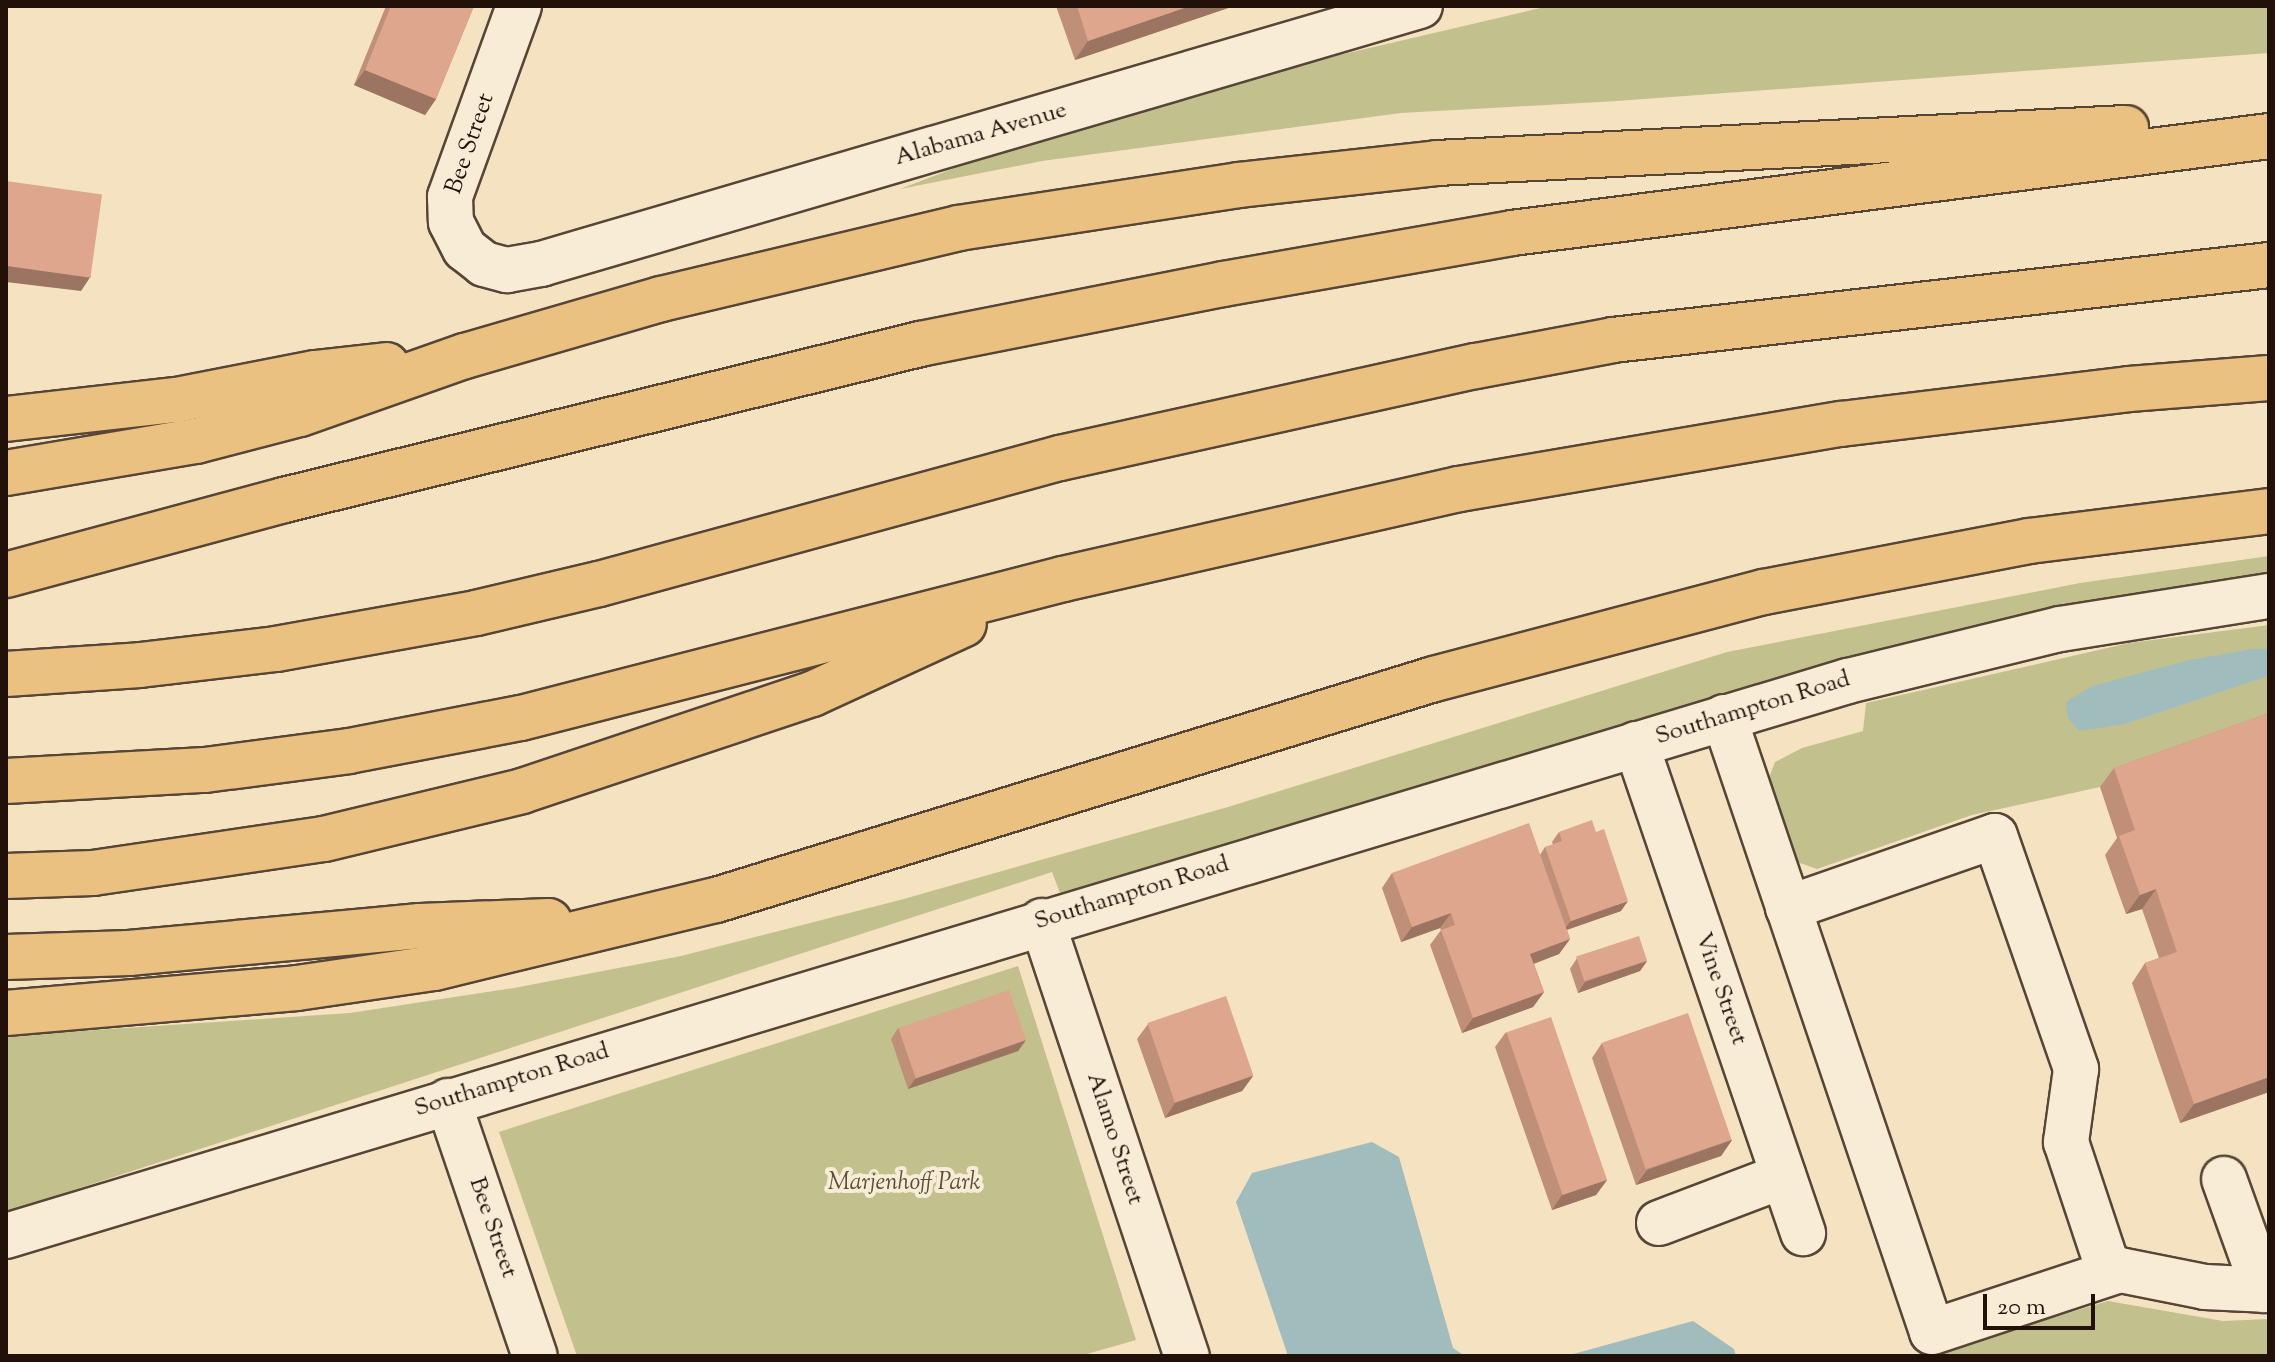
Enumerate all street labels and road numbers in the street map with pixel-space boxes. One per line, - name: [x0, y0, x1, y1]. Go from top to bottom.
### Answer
- street label: Bee Street: [440, 90, 502, 198]
- street label: Alabama Avenue: [892, 97, 1070, 173]
- street label: Southampton Road: [1652, 666, 1854, 752]
- street label: Southampton Road: [1031, 851, 1233, 937]
- street label: Vine Street: [1687, 929, 1753, 1049]
- street label: Southampton Road: [411, 1038, 613, 1124]
- street label: Alamo Street: [1079, 1069, 1149, 1209]
- street label: Bee Street: [461, 1174, 523, 1282]

